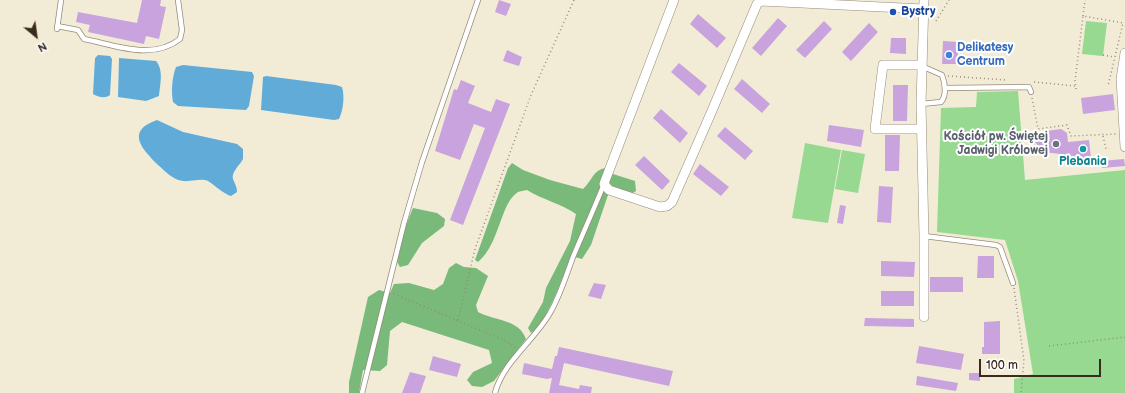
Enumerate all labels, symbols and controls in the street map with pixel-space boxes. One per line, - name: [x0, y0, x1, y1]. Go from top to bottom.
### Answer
- place label: Bystry: [901, 5, 935, 19]
- marker: Bystry: [888, 7, 898, 17]
- north arrow: [16, 16, 56, 56]
- text: N: [35, 39, 49, 55]
- place label: Delikatesy Centrum: [957, 41, 1013, 69]
- marker: Delikatesy Centrum: [944, 50, 954, 60]
- place label: Kościół pw. Świętej Jadwigi Królowej: [944, 130, 1048, 158]
- marker: Kościół pw. Świętej Jadwigi Królowej: [1051, 139, 1061, 149]
- marker: Plebania: [1078, 144, 1088, 154]
- place label: Plebania: [1059, 155, 1107, 169]
- scale bar: [981, 351, 1103, 377]
- text: 100 m: [986, 358, 1018, 373]

